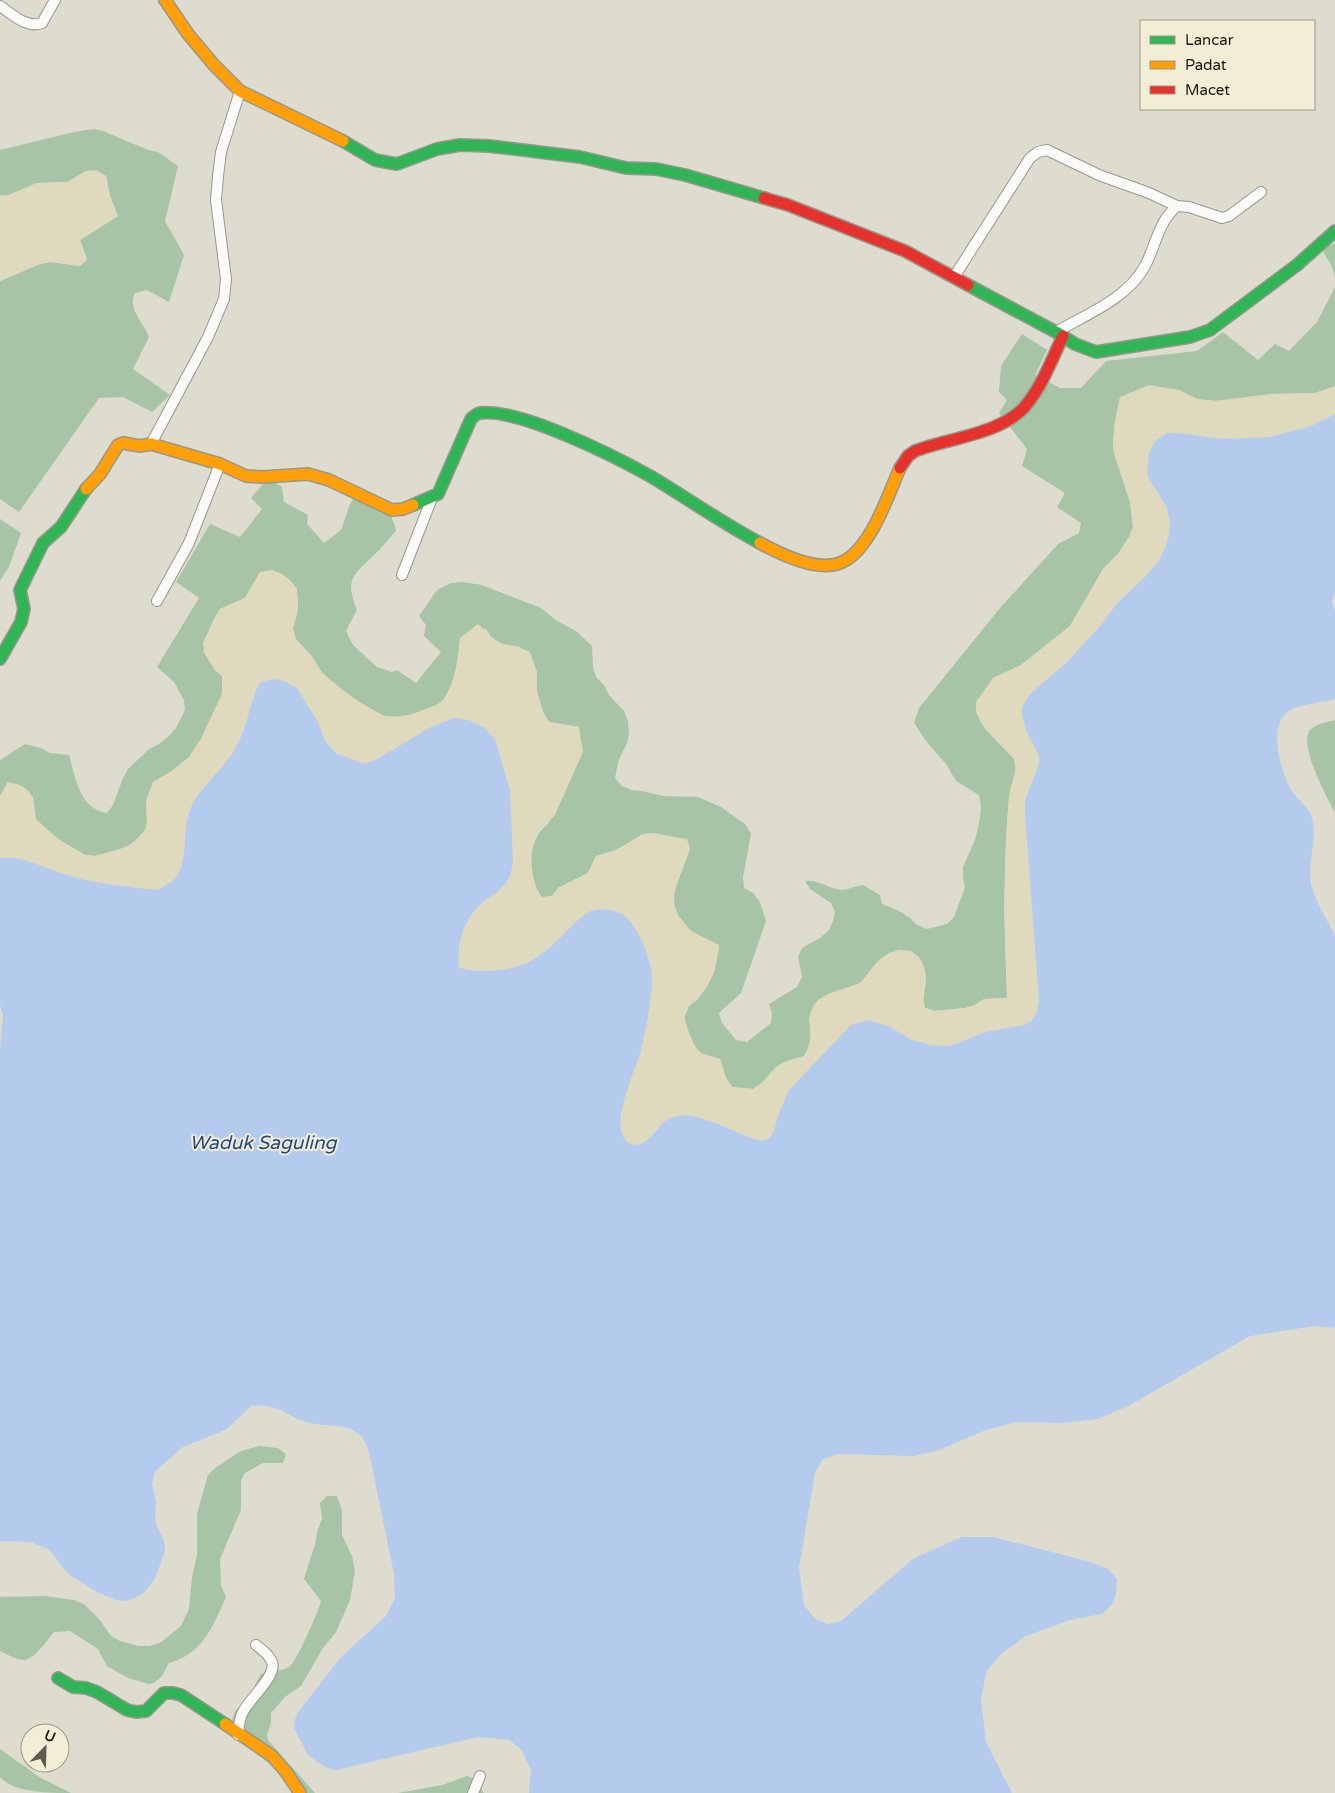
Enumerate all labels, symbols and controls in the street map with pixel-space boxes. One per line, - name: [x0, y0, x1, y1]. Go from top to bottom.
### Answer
- legend: [1140, 20, 1315, 110]
- text: Lancar: [1185, 31, 1234, 49]
- text: Padat: [1185, 56, 1227, 74]
- text: Macet: [1185, 81, 1230, 99]
- water label: Waduk Saguling: [190, 1132, 337, 1154]
- north arrow: [20, 1723, 70, 1773]
- text: U: [42, 1727, 58, 1746]

